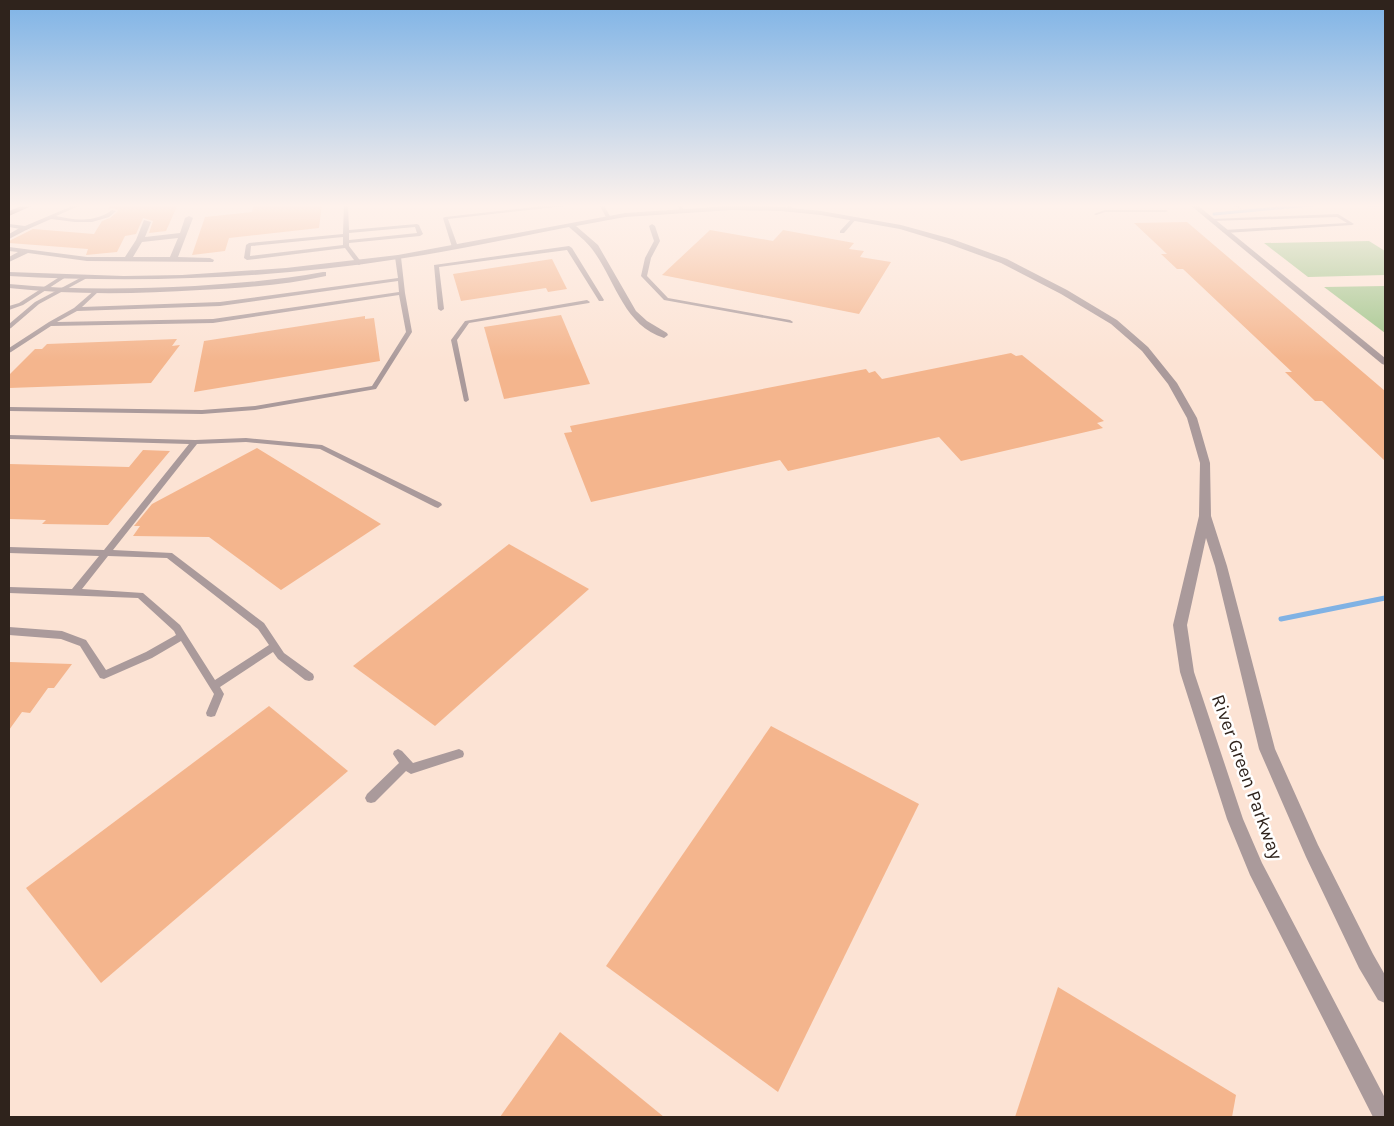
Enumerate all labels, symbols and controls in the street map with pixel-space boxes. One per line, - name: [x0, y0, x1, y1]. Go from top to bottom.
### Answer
- street label: River Green Parkway: [1207, 691, 1287, 863]

